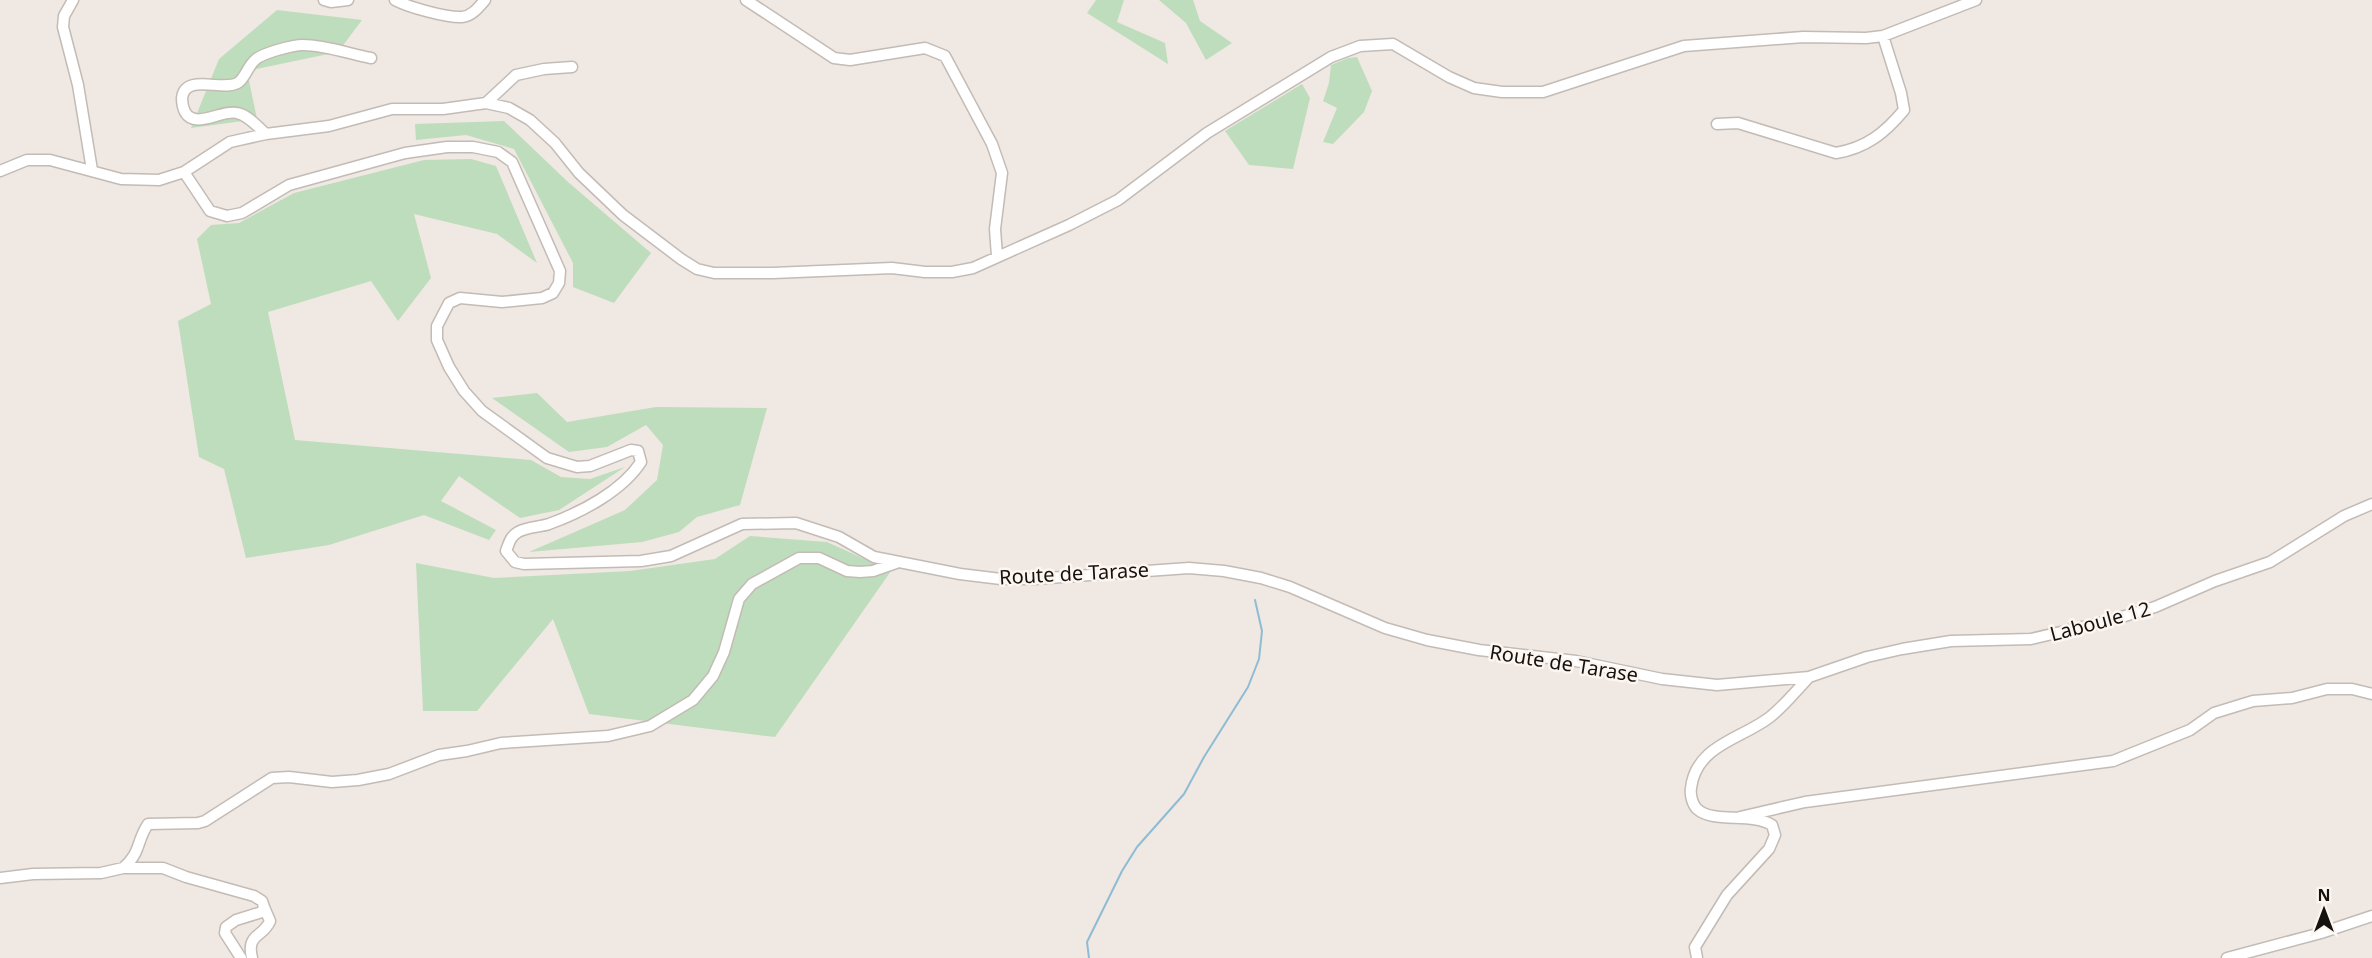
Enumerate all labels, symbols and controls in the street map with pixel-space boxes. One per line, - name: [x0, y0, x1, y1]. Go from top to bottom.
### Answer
- street label: Route de Tarase: [998, 556, 1150, 590]
- street label: Laboule 12: [2047, 595, 2153, 647]
- street label: Route de Tarase: [1488, 638, 1640, 688]
- north arrow: [2294, 880, 2354, 940]
- text: N: [2317, 884, 2331, 906]

